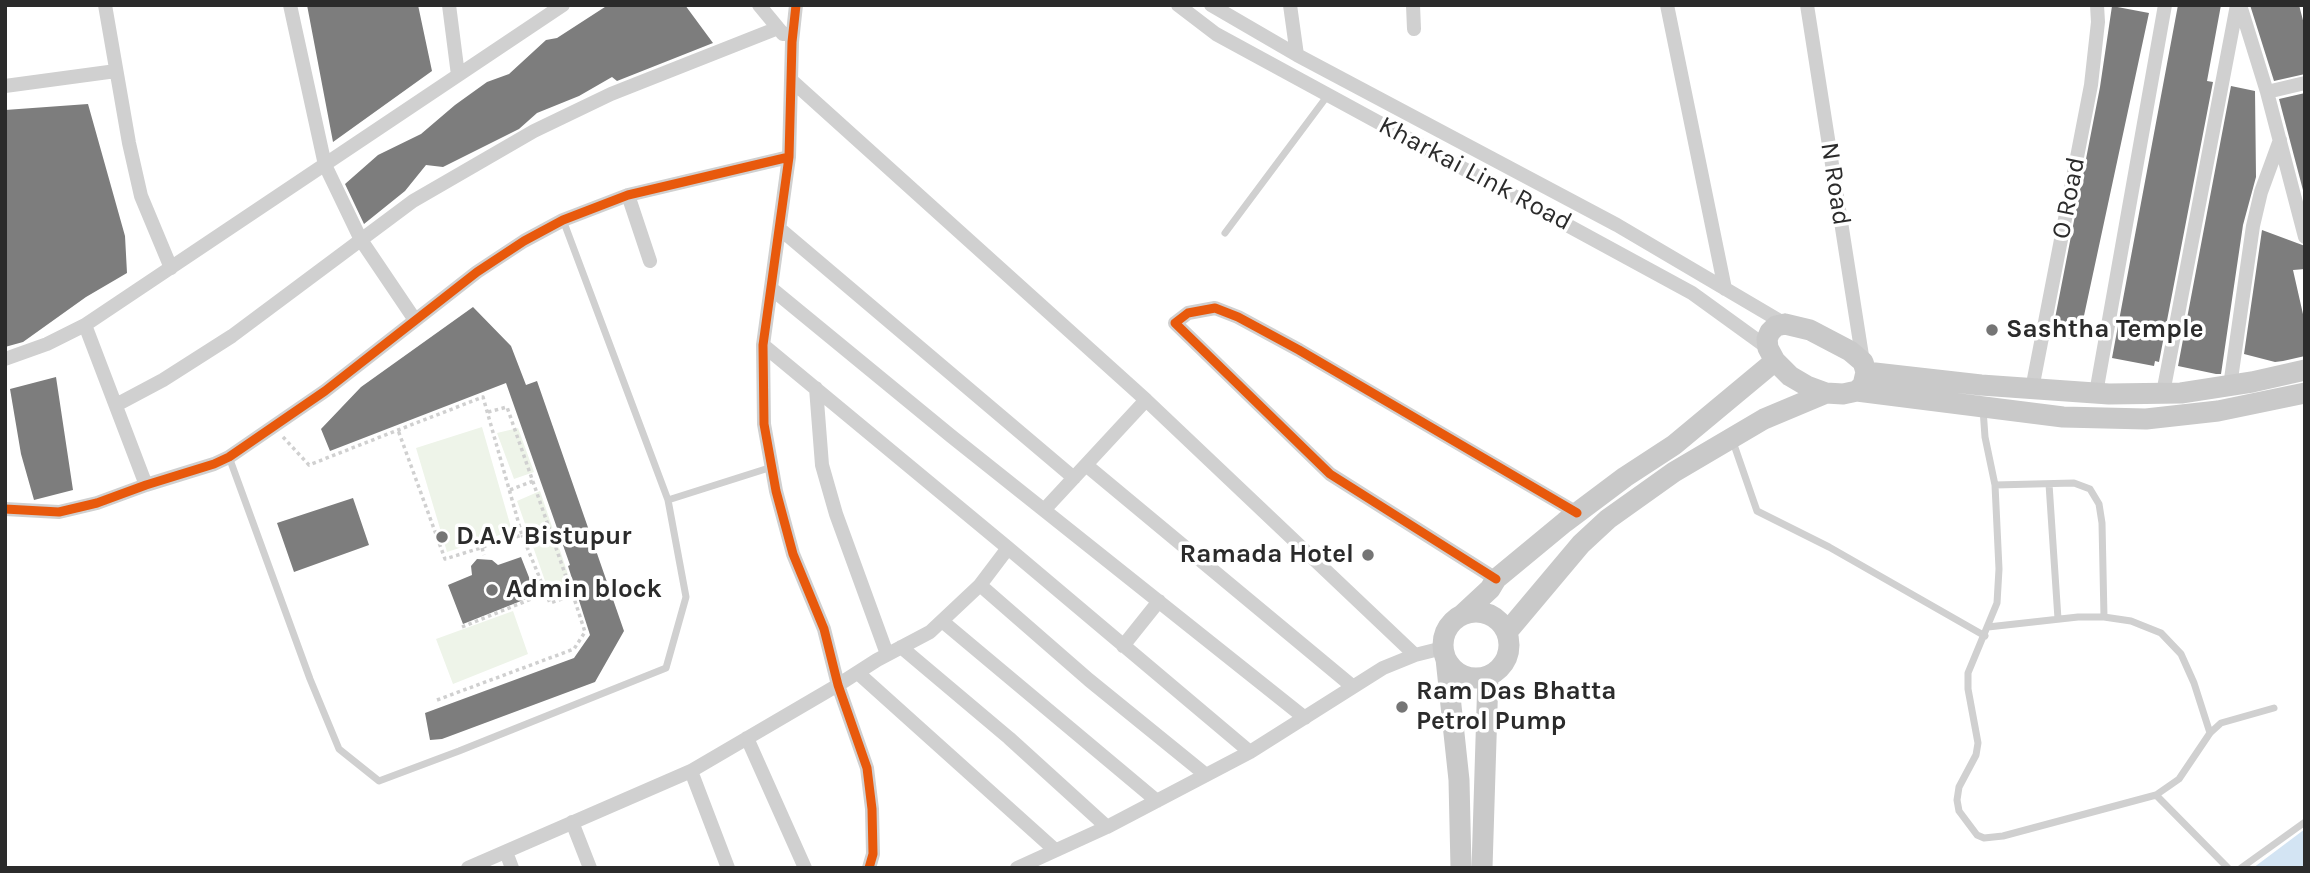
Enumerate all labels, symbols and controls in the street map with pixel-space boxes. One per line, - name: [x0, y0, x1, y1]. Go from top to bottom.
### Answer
- street label: Kharkai Link Road: [1373, 110, 1577, 238]
- street label: N Road: [1813, 140, 1857, 228]
- street label: O Road: [2046, 154, 2092, 242]
- place label: Sashtha Temple: [2006, 314, 2204, 346]
- marker: Sashtha Temple: [1984, 322, 2000, 338]
- place label: D.A.V Bistupur: [456, 521, 632, 553]
- marker: D.A.V Bistupur: [434, 529, 450, 545]
- place label: Ramada Hotel: [1179, 539, 1354, 571]
- marker: Ramada Hotel: [1360, 547, 1376, 563]
- place label: Admin block: [506, 574, 662, 606]
- marker: Admin block: [484, 582, 500, 598]
- place label: Ram Das Bhatta Petrol Pump: [1416, 676, 1617, 738]
- marker: Ram Das Bhatta Petrol Pump: [1394, 699, 1410, 715]

